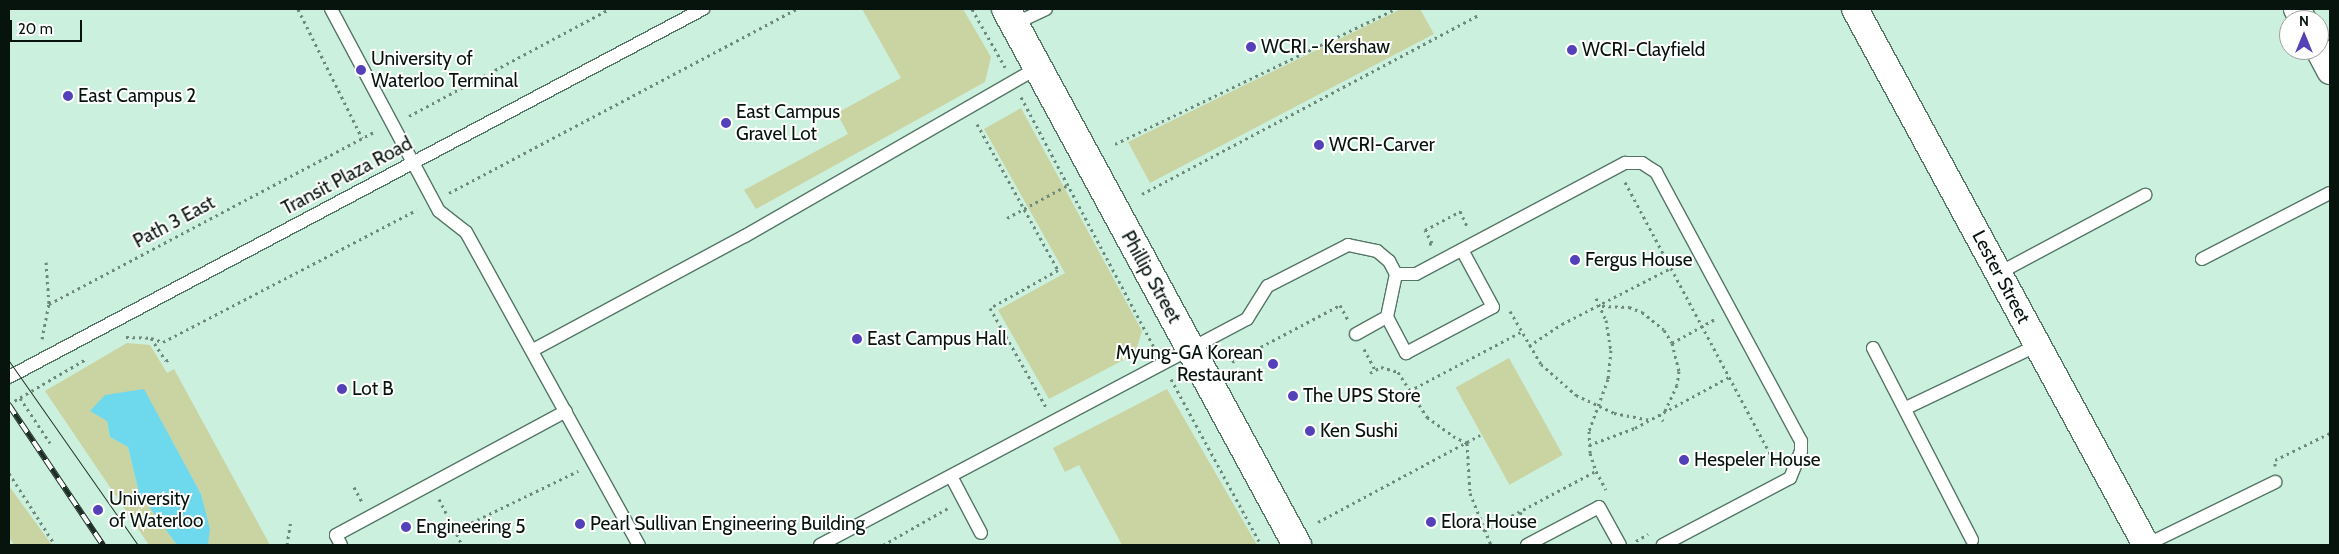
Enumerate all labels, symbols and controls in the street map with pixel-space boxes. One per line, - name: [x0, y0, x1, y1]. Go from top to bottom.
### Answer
- scale bar: [12, 10, 85, 42]
- north arrow: [2279, 10, 2329, 60]
- text: N: [2299, 12, 2309, 30]
- text: 20 m: [18, 20, 53, 38]
- place label: WCRI - Kershaw: [1261, 36, 1390, 58]
- place label: WCRI-Clayfield: [1582, 39, 1705, 61]
- marker: WCRI - Kershaw: [1245, 41, 1257, 53]
- marker: WCRI-Clayfield: [1566, 44, 1578, 56]
- place label: University of Waterloo Terminal: [371, 48, 518, 92]
- marker: University of Waterloo Terminal: [355, 64, 367, 76]
- place label: East Campus 2: [78, 85, 196, 107]
- marker: East Campus 2: [62, 90, 74, 102]
- place label: East Campus Gravel Lot: [736, 101, 840, 145]
- marker: East Campus Gravel Lot: [720, 117, 732, 129]
- street label: Transit Plaza Road: [278, 132, 416, 220]
- place label: WCRI-Carver: [1329, 134, 1435, 156]
- marker: WCRI-Carver: [1313, 139, 1325, 151]
- street label: Path 3 East: [129, 191, 219, 253]
- street label: Phillip Street: [1116, 227, 1186, 327]
- street label: Lester Street: [1967, 227, 2035, 327]
- place label: Fergus House: [1585, 249, 1692, 271]
- marker: Fergus House: [1569, 254, 1581, 266]
- place label: East Campus Hall: [867, 328, 1007, 350]
- marker: East Campus Hall: [851, 333, 863, 345]
- place label: Myung-GA Korean Restaurant: [1116, 342, 1263, 386]
- marker: Myung-GA Korean Restaurant: [1267, 358, 1279, 370]
- place label: Lot B: [352, 378, 394, 400]
- marker: Lot B: [336, 383, 348, 395]
- place label: The UPS Store: [1303, 385, 1420, 407]
- marker: The UPS Store: [1287, 390, 1299, 402]
- place label: Ken Sushi: [1320, 420, 1398, 442]
- marker: Ken Sushi: [1304, 425, 1316, 437]
- place label: Hespeler House: [1694, 449, 1821, 471]
- marker: Hespeler House: [1678, 454, 1690, 466]
- place label: University of Waterloo: [109, 488, 203, 532]
- marker: University of Waterloo: [91, 503, 105, 517]
- place label: Elora House: [1441, 511, 1537, 533]
- place label: Pearl Sullivan Engineering Building: [590, 513, 865, 535]
- place label: Engineering 5: [416, 516, 526, 538]
- marker: Elora House: [1425, 516, 1437, 528]
- marker: Pearl Sullivan Engineering Building: [574, 518, 586, 530]
- marker: Engineering 5: [400, 521, 412, 533]

